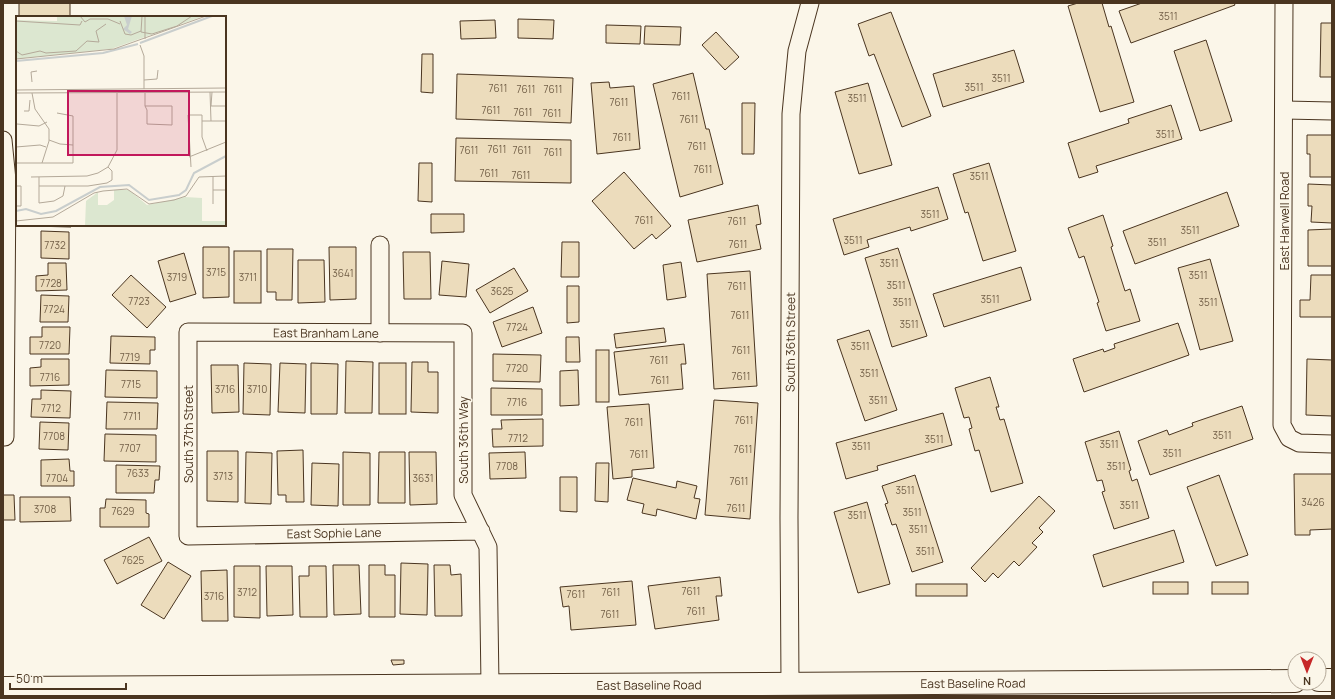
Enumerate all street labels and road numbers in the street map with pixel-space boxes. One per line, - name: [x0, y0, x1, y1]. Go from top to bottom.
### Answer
- street label: East Harwell Road: [1276, 172, 1293, 270]
- street label: South 36th Street: [781, 292, 799, 392]
- street label: East Branham Lane: [273, 324, 379, 341]
- street label: South 37th Street: [180, 385, 197, 483]
- street label: South 36th Way: [455, 395, 472, 484]
- street label: East Sophie Lane: [286, 524, 382, 542]
- street label: East Baseline Road: [920, 674, 1026, 692]
- street label: East Baseline Road: [596, 676, 702, 693]

